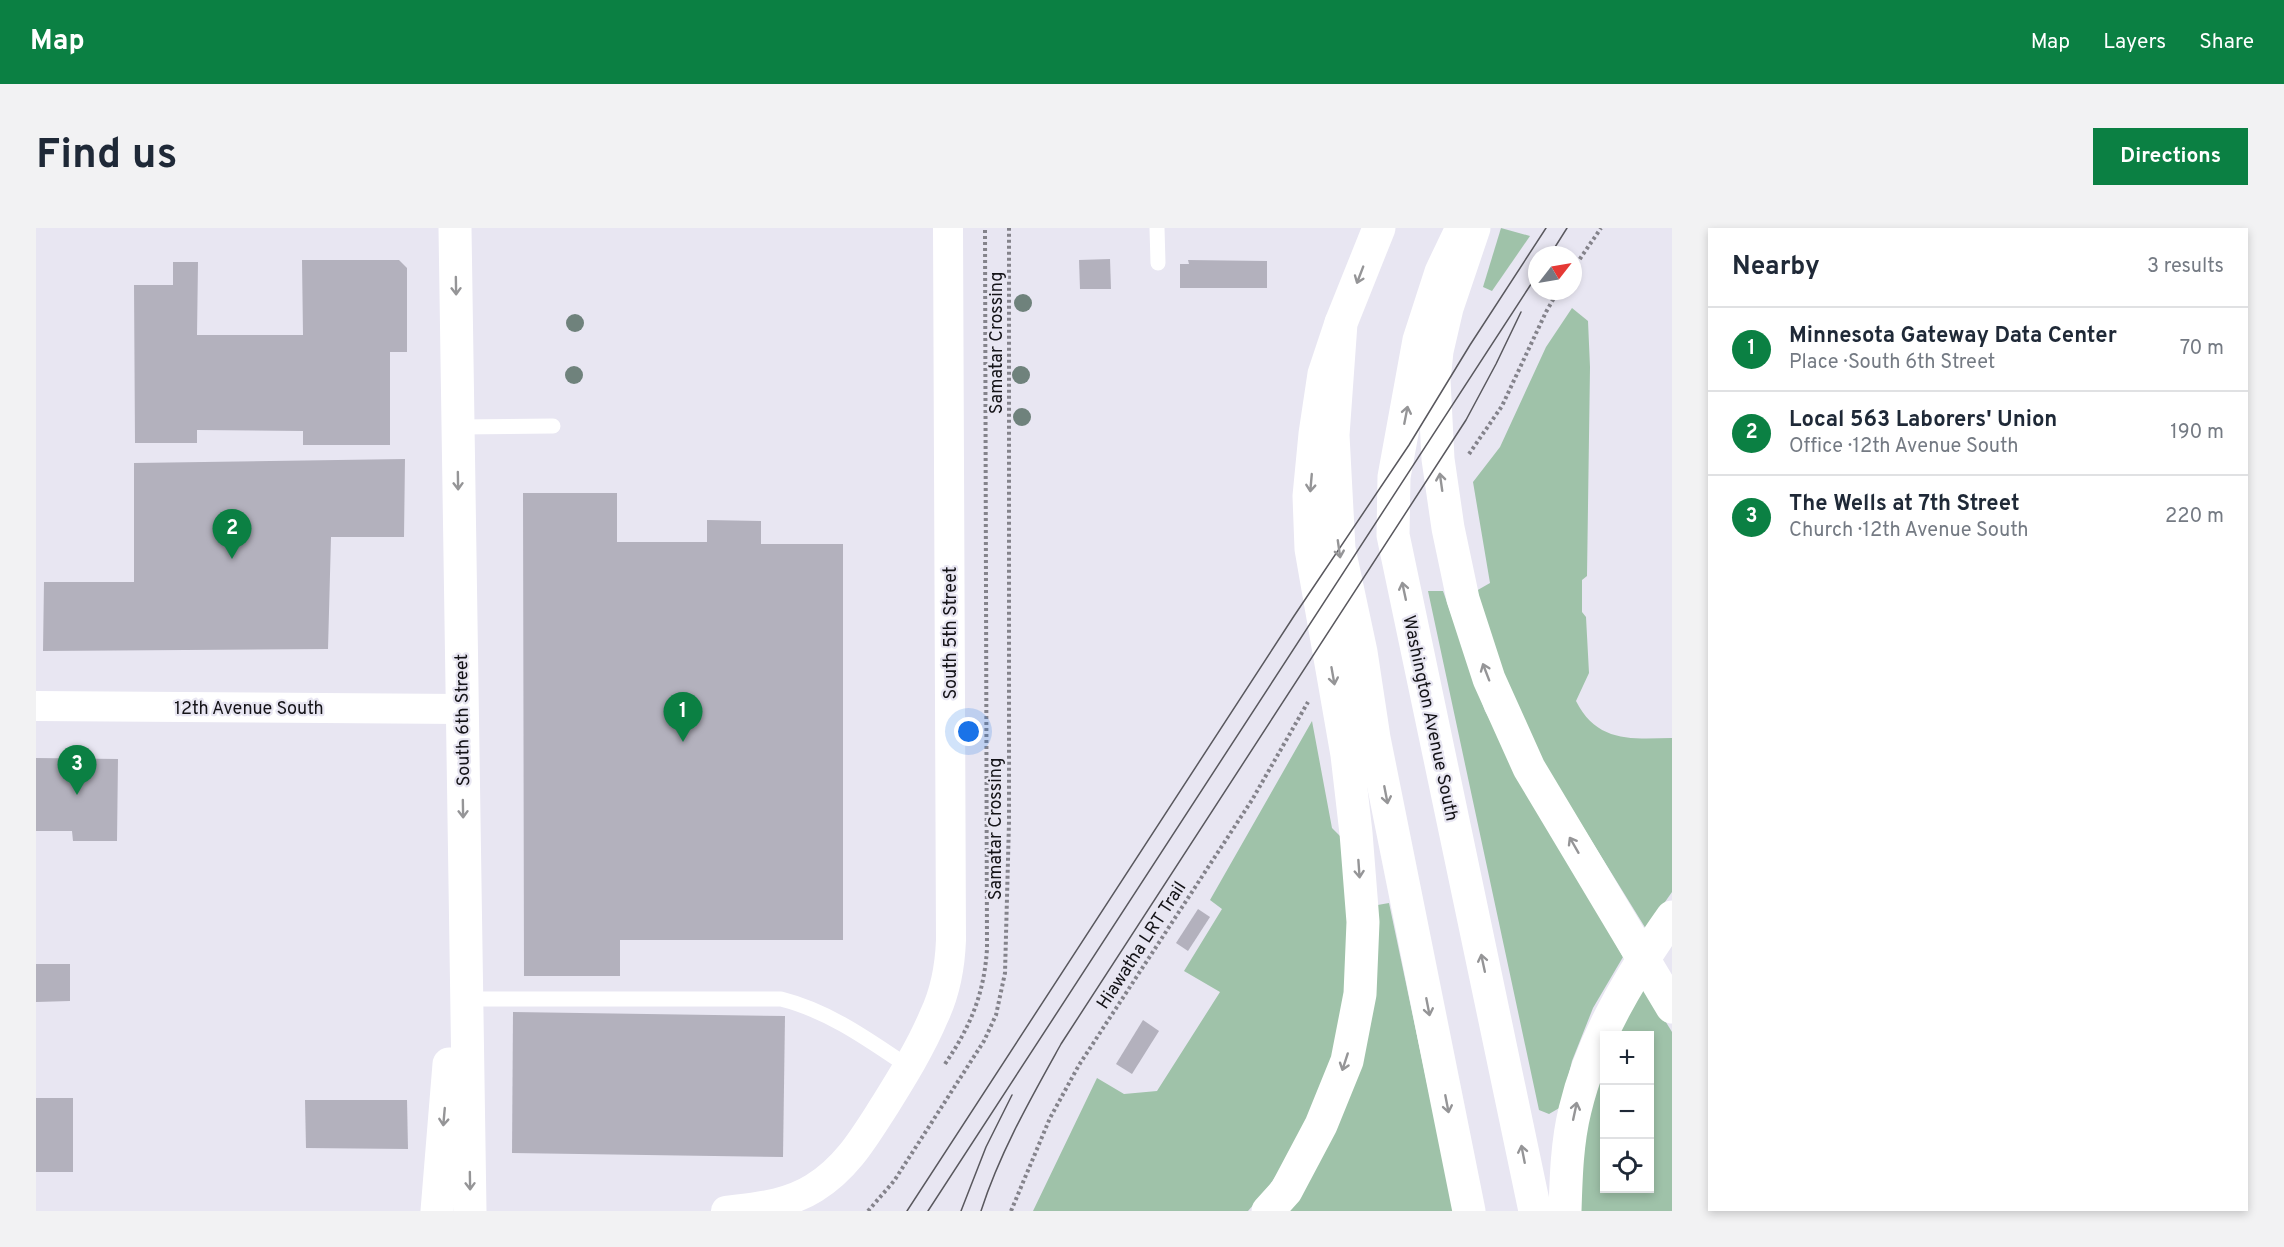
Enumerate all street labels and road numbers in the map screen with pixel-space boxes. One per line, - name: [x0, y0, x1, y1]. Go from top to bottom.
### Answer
- street label: Samatar Crossing: [986, 272, 1009, 414]
- street label: South 5th Street: [940, 567, 963, 700]
- street label: Washington Avenue South: [1396, 613, 1463, 823]
- street label: South 6th Street: [451, 654, 476, 786]
- street label: 12th Avenue South: [174, 698, 324, 721]
- street label: Samatar Crossing: [985, 758, 1008, 900]
- street label: Hiawatha LRT Trail: [1092, 877, 1192, 1014]

